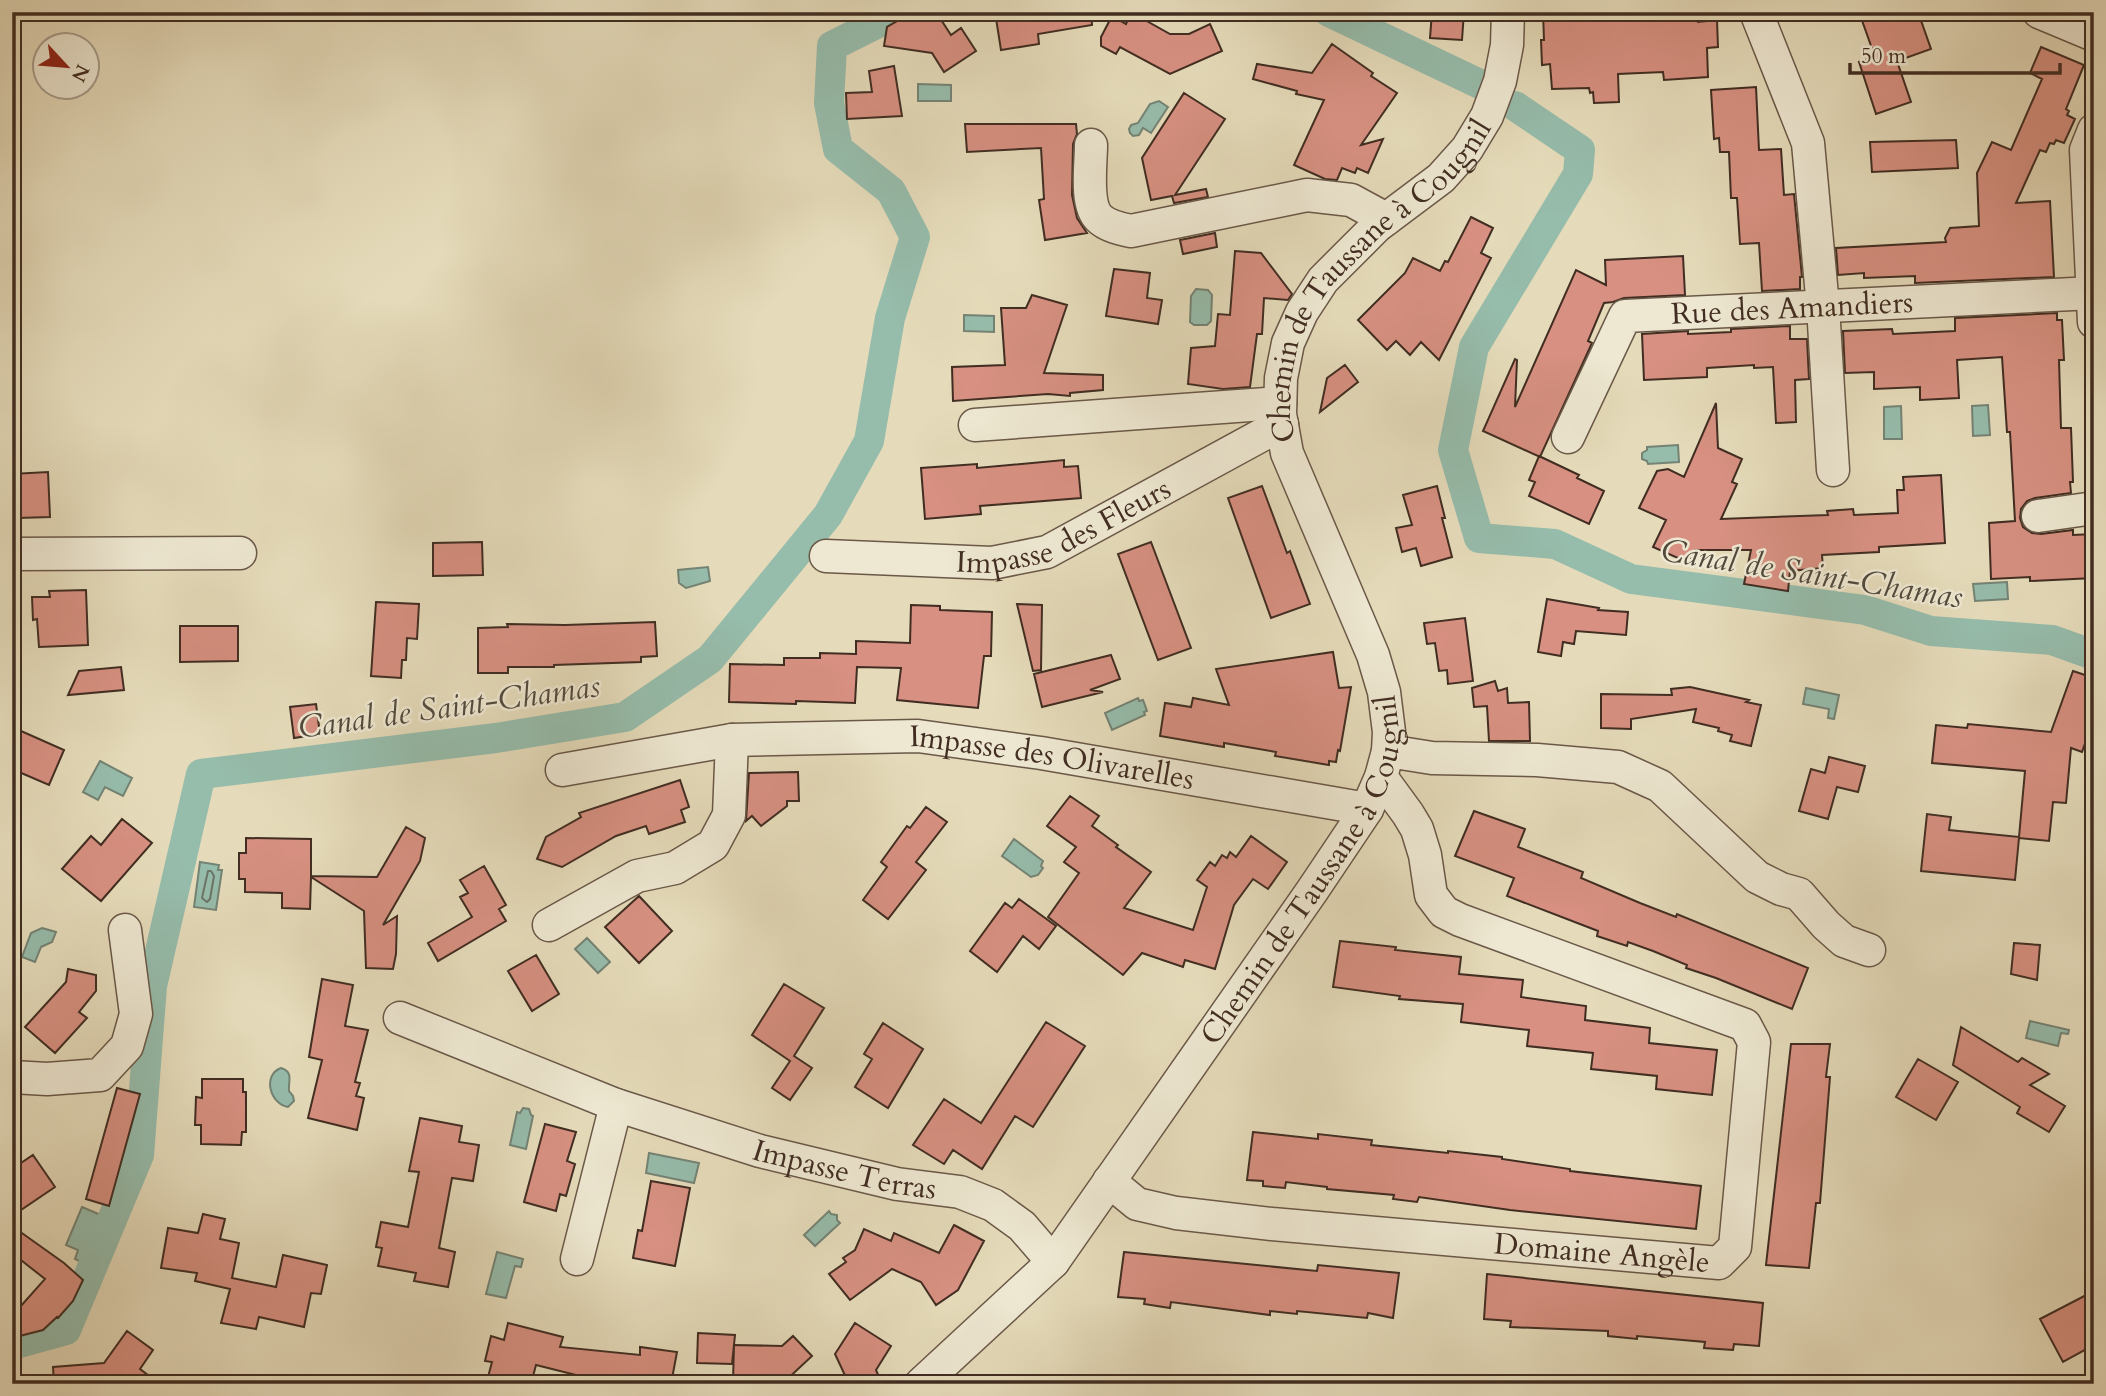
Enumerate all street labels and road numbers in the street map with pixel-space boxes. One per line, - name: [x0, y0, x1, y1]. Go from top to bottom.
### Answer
- street label: Chemin de Taussane à Cougnil: [1259, 111, 1502, 446]
- street label: Rue des Amandiers: [1670, 282, 1914, 335]
- street label: Impasse des Fleurs: [955, 469, 1178, 584]
- street label: Chemin de Taussane à Cougnil: [1191, 692, 1410, 1053]
- street label: Impasse des Olivarelles: [909, 716, 1197, 800]
- street label: Impasse Terras: [747, 1130, 939, 1210]
- street label: Domaine Angèle: [1492, 1223, 1711, 1283]

